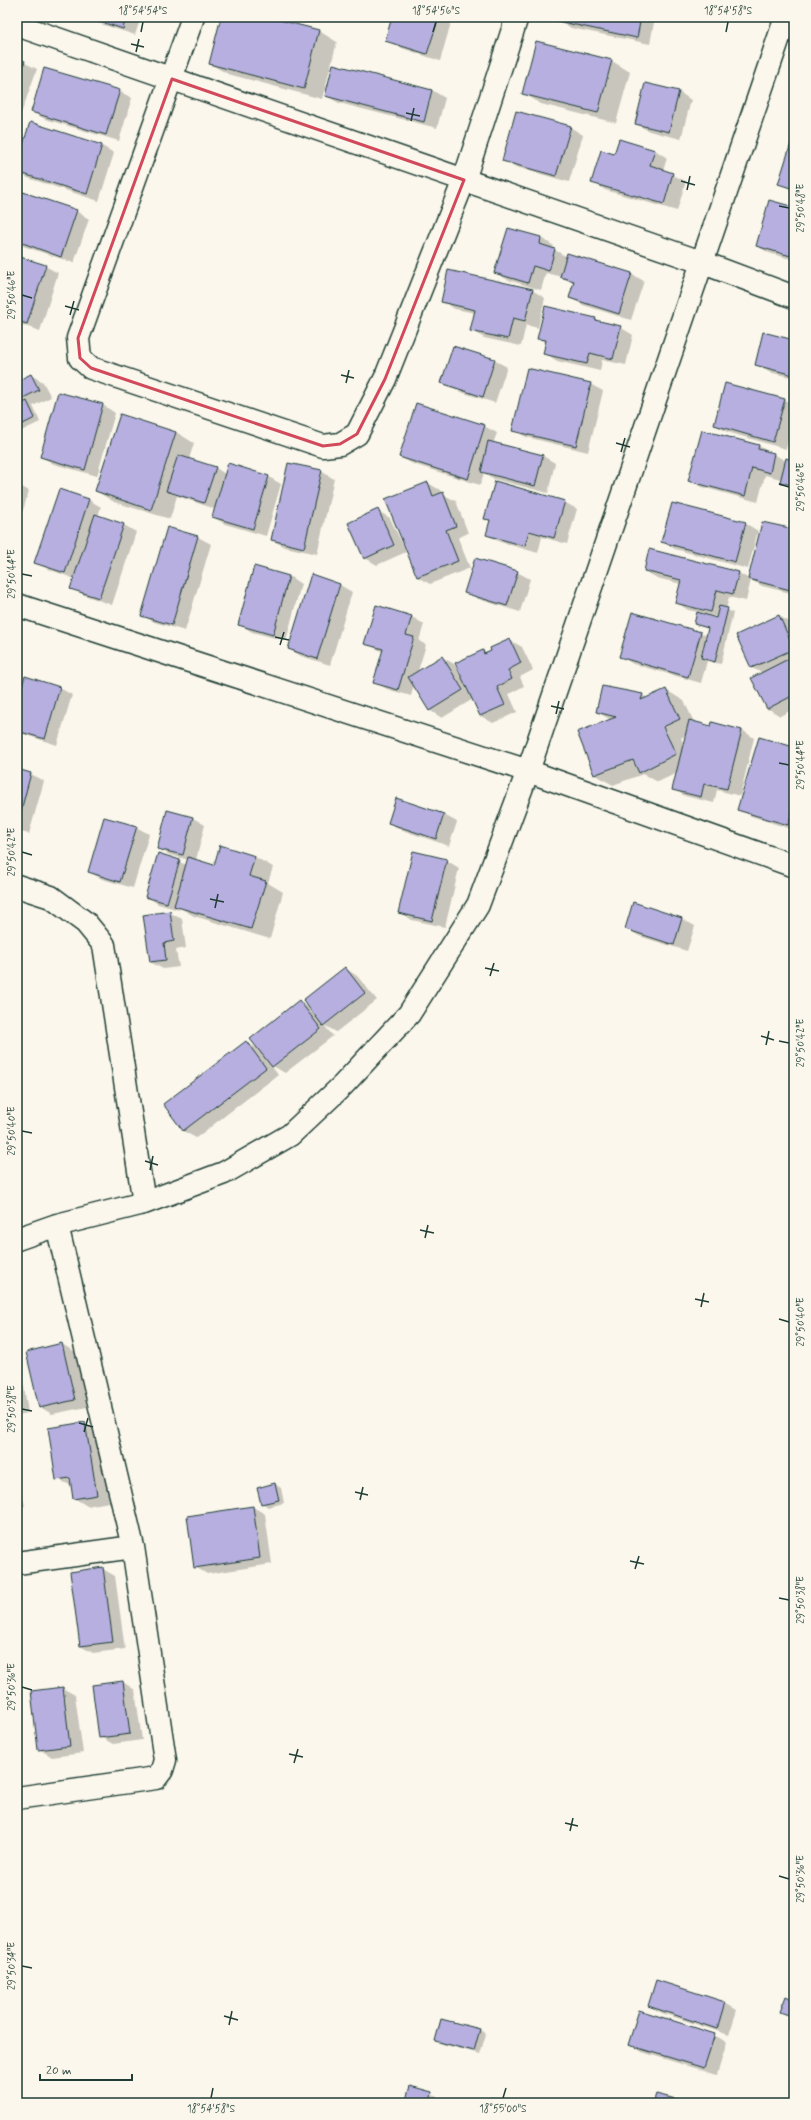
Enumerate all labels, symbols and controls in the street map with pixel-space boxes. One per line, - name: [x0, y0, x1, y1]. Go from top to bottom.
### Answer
- text: 18°54'54"S: [119, 4, 168, 18]
- text: 18°54'56"S: [412, 4, 461, 18]
- text: 18°54'58"S: [704, 4, 753, 18]
- text: 29°50'48"E: [794, 183, 808, 232]
- text: 29°50'46"E: [5, 270, 19, 319]
- text: 29°50'46"E: [794, 462, 808, 511]
- text: 29°50'44"E: [5, 549, 19, 599]
- text: 29°50'44"E: [794, 740, 808, 790]
- text: 29°50'42"E: [5, 828, 19, 876]
- text: 29°50'42"E: [794, 1019, 808, 1067]
- text: 29°50'40"E: [5, 1106, 19, 1156]
- text: 29°50'40"E: [794, 1297, 808, 1347]
- text: 29°50'38"E: [5, 1385, 19, 1433]
- text: 29°50'38"E: [794, 1576, 808, 1624]
- text: 29°50'36"E: [5, 1663, 19, 1711]
- text: 29°50'36"E: [794, 1855, 808, 1903]
- text: 29°50'34"E: [5, 1942, 19, 1990]
- scale bar: [40, 2056, 132, 2082]
- text: 20 m: [46, 2063, 72, 2079]
- text: 18°54'58"S: [187, 2102, 236, 2116]
- text: 18°55'00"S: [479, 2102, 527, 2116]

